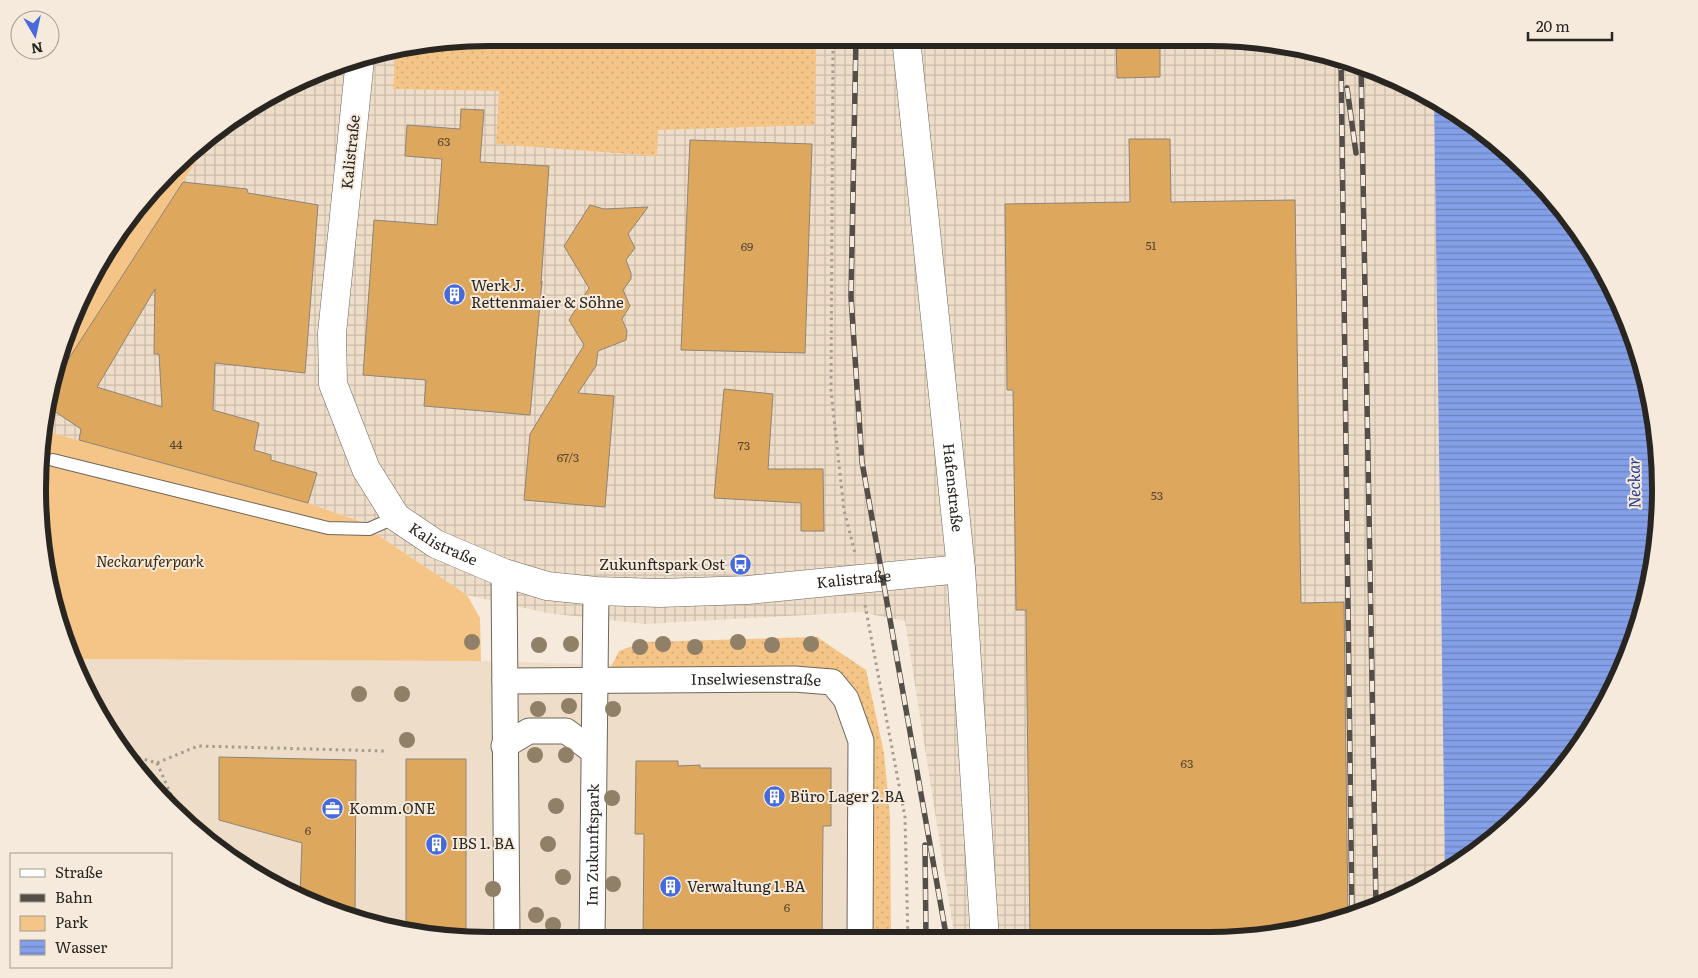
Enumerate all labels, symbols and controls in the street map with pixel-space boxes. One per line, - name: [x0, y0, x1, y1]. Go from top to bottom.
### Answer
- north arrow: [10, 10, 60, 60]
- scale bar: [1528, 10, 1612, 42]
- text: 20 m: [1536, 14, 1570, 37]
- text: N: [30, 38, 45, 60]
- street label: Kalistraße: [334, 113, 365, 190]
- house number: 63: [438, 132, 450, 150]
- house number: 51: [1146, 236, 1157, 254]
- house number: 69: [741, 237, 753, 255]
- place label: Werk J. Rettenmaier & Söhne: [471, 273, 624, 313]
- building icon: Werk J. Rettenmaier & Söhne: [443, 283, 467, 307]
- house number: 44: [169, 435, 183, 453]
- house number: 73: [738, 436, 750, 454]
- street label: Hafenstraße: [938, 442, 970, 533]
- house number: 67/3: [557, 448, 579, 466]
- water label: Neckar: [1621, 457, 1645, 509]
- house number: 53: [1151, 486, 1163, 504]
- street label: Kalistraße: [405, 516, 482, 571]
- park label: Neckaruferpark: [96, 549, 205, 572]
- place label: Zukunftspark Ost: [599, 552, 725, 575]
- bus stop icon: Zukunftspark Ost: [729, 553, 753, 577]
- street label: Kalistraße: [815, 563, 892, 593]
- street label: Inselwiesenstraße: [691, 666, 822, 691]
- house number: 63: [1181, 754, 1193, 772]
- street label: Im Zukunftspark: [579, 783, 604, 906]
- place label: Büro Lager 2.BA: [790, 784, 905, 807]
- building icon: Büro Lager 2.BA: [762, 785, 786, 809]
- place label: Komm.ONE: [349, 796, 436, 819]
- office icon: Komm.ONE: [321, 797, 345, 821]
- house number: 6: [305, 821, 312, 839]
- place label: IBS 1. BA: [452, 831, 515, 854]
- building icon: IBS 1. BA: [424, 832, 448, 856]
- legend: [10, 853, 172, 968]
- text: Straße: [55, 860, 103, 883]
- place label: Verwaltung 1.BA: [687, 874, 806, 897]
- building icon: Verwaltung 1.BA: [659, 875, 683, 899]
- text: Bahn: [55, 885, 93, 908]
- house number: 6: [784, 898, 791, 916]
- text: Park: [55, 910, 89, 933]
- text: Wasser: [55, 935, 107, 958]

